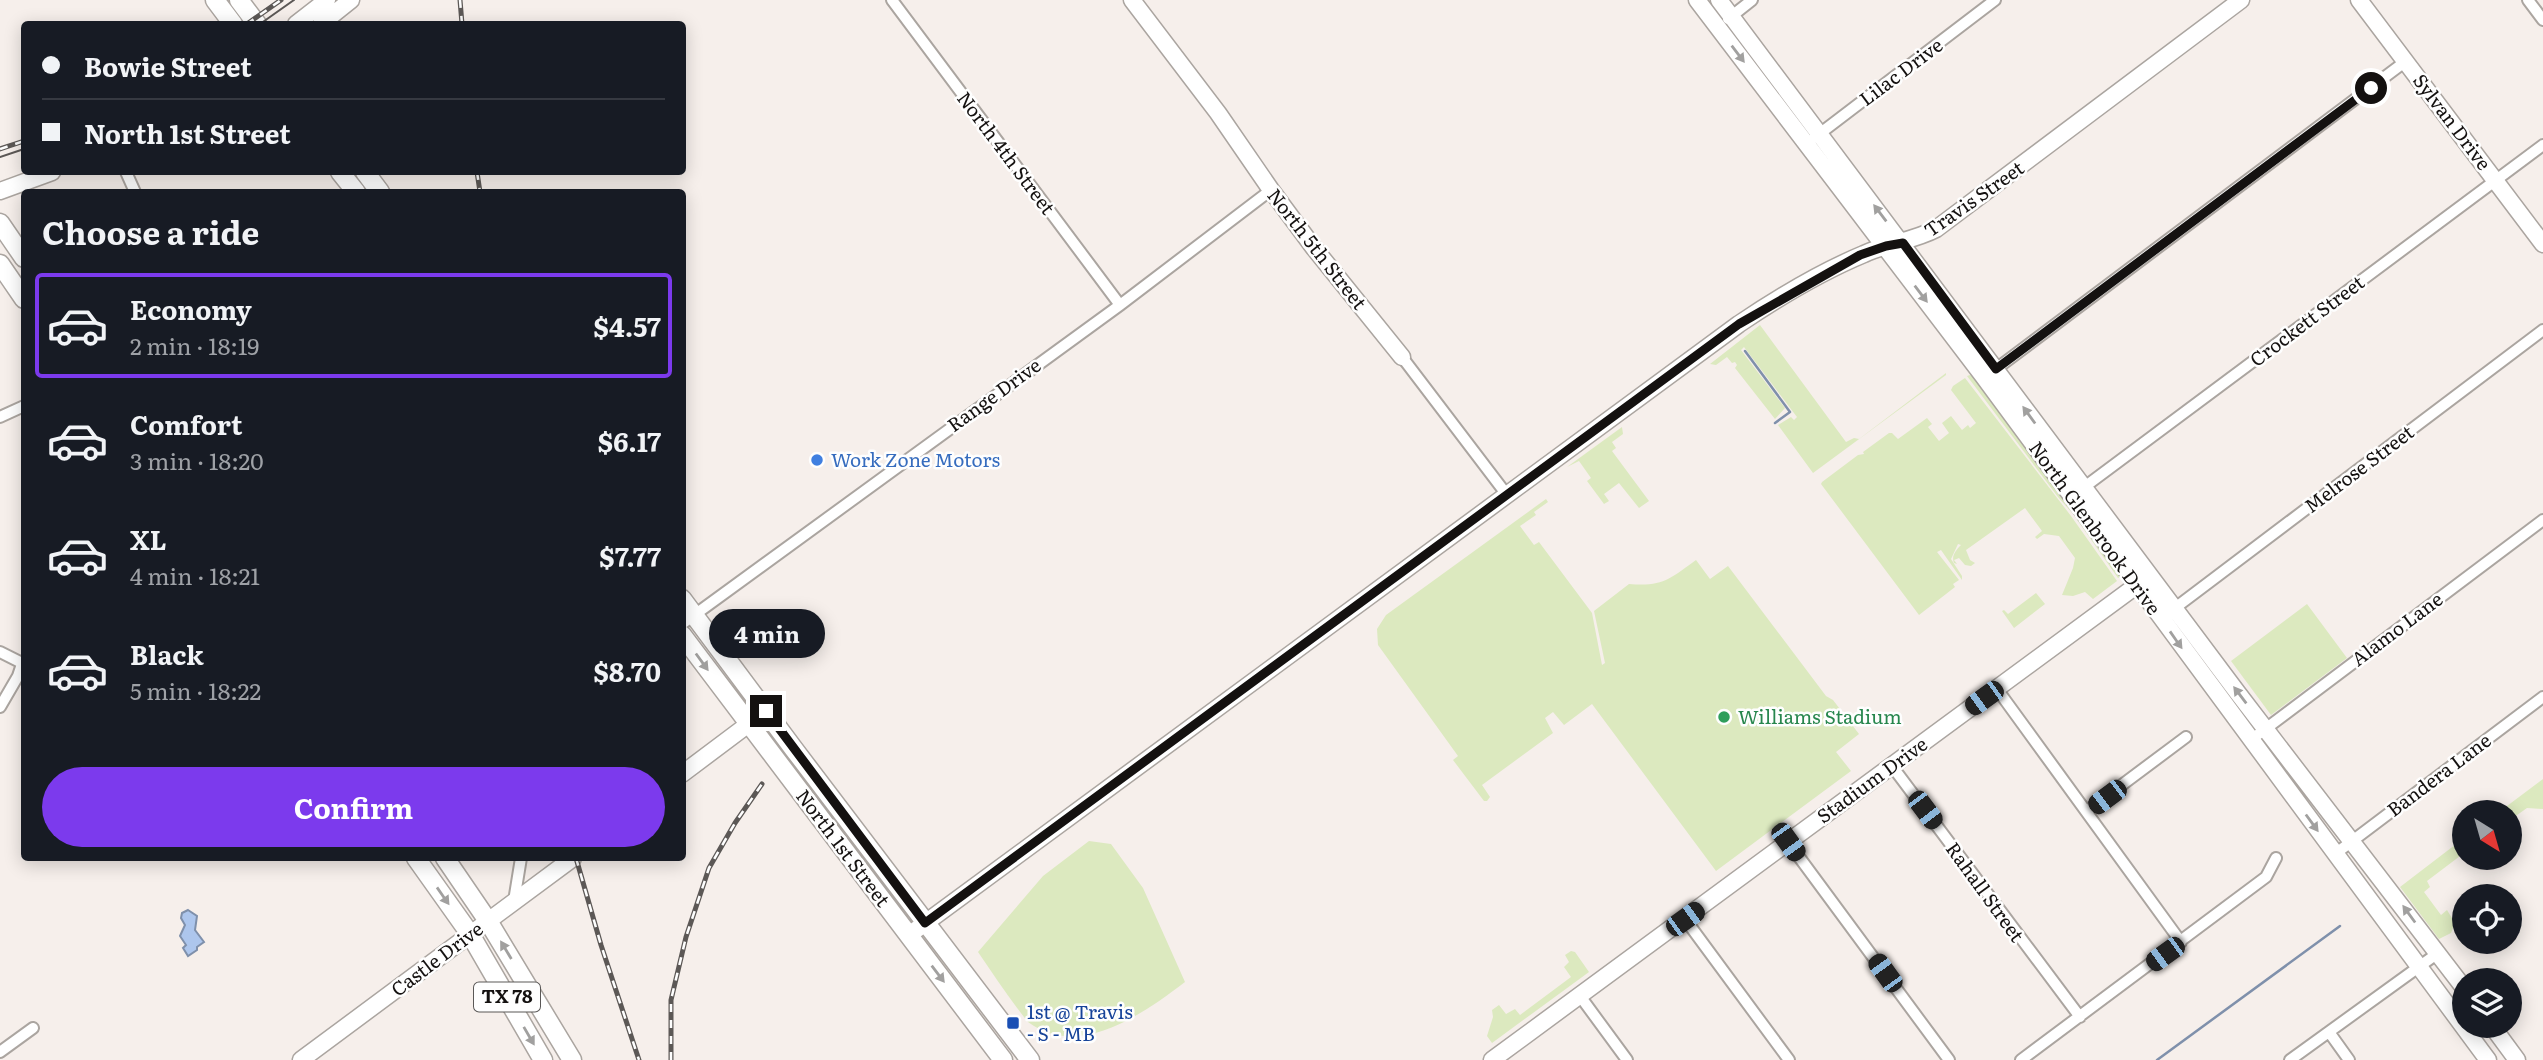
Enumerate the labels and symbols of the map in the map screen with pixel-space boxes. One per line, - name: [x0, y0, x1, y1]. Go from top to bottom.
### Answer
- street label: Lilac Drive: [1853, 30, 1948, 112]
- one-way arrow: [1731, 45, 1746, 63]
- street label: Sylvan Drive: [2407, 67, 2498, 176]
- route start: [2355, 72, 2387, 104]
- street label: North 4th Street: [951, 85, 1063, 220]
- street label: Travis Street: [1918, 153, 2029, 243]
- street label: North 5th Street: [1262, 182, 1374, 315]
- one-way arrow: [1873, 204, 1887, 222]
- street label: Crockett Street: [2243, 268, 2370, 373]
- one-way arrow: [1914, 284, 1929, 302]
- street label: Range Drive: [941, 350, 1046, 438]
- one-way arrow: [2023, 406, 2037, 424]
- street label: Melrose Street: [2298, 417, 2419, 519]
- street label: North Glenbrook Drive: [2023, 435, 2168, 620]
- place label: Work Zone Motors: [831, 445, 1001, 473]
- marker: Work Zone Motors: [809, 452, 825, 468]
- street label: Alamo Lane: [2345, 584, 2448, 672]
- callout: 4 min: [708, 610, 824, 658]
- one-way arrow: [2169, 631, 2183, 649]
- one-way arrow: [695, 653, 709, 671]
- car: [1961, 677, 2008, 719]
- one-way arrow: [2232, 687, 2247, 705]
- route end: [750, 695, 782, 727]
- place label: Williams Stadium: [1738, 702, 1902, 730]
- marker: Williams Stadium: [1716, 709, 1732, 725]
- street label: Bandera Lane: [2381, 726, 2496, 823]
- street label: Stadium Drive: [1810, 729, 1933, 829]
- car: [2084, 776, 2131, 818]
- street label: North 1st Street: [790, 783, 898, 912]
- car: [1904, 787, 1947, 833]
- north arrow: [2452, 800, 2522, 870]
- one-way arrow: [2305, 814, 2319, 832]
- car: [1768, 819, 1809, 865]
- street label: Rahall Street: [1940, 836, 2032, 947]
- one-way arrow: [436, 887, 450, 905]
- car: [1662, 898, 1709, 940]
- one-way arrow: [2402, 905, 2416, 923]
- street label: Castle Drive: [384, 914, 488, 1002]
- car: [2142, 933, 2189, 975]
- one-way arrow: [500, 941, 513, 960]
- car: [1865, 950, 1906, 996]
- one-way arrow: [931, 965, 945, 983]
- road number: TX 78: [474, 982, 540, 1012]
- place label: 1st @ Travis - S - MB: [1027, 997, 1133, 1047]
- marker: 1st @ Travis - S - MB: [1005, 1015, 1021, 1031]
- one-way arrow: [523, 1026, 535, 1045]

